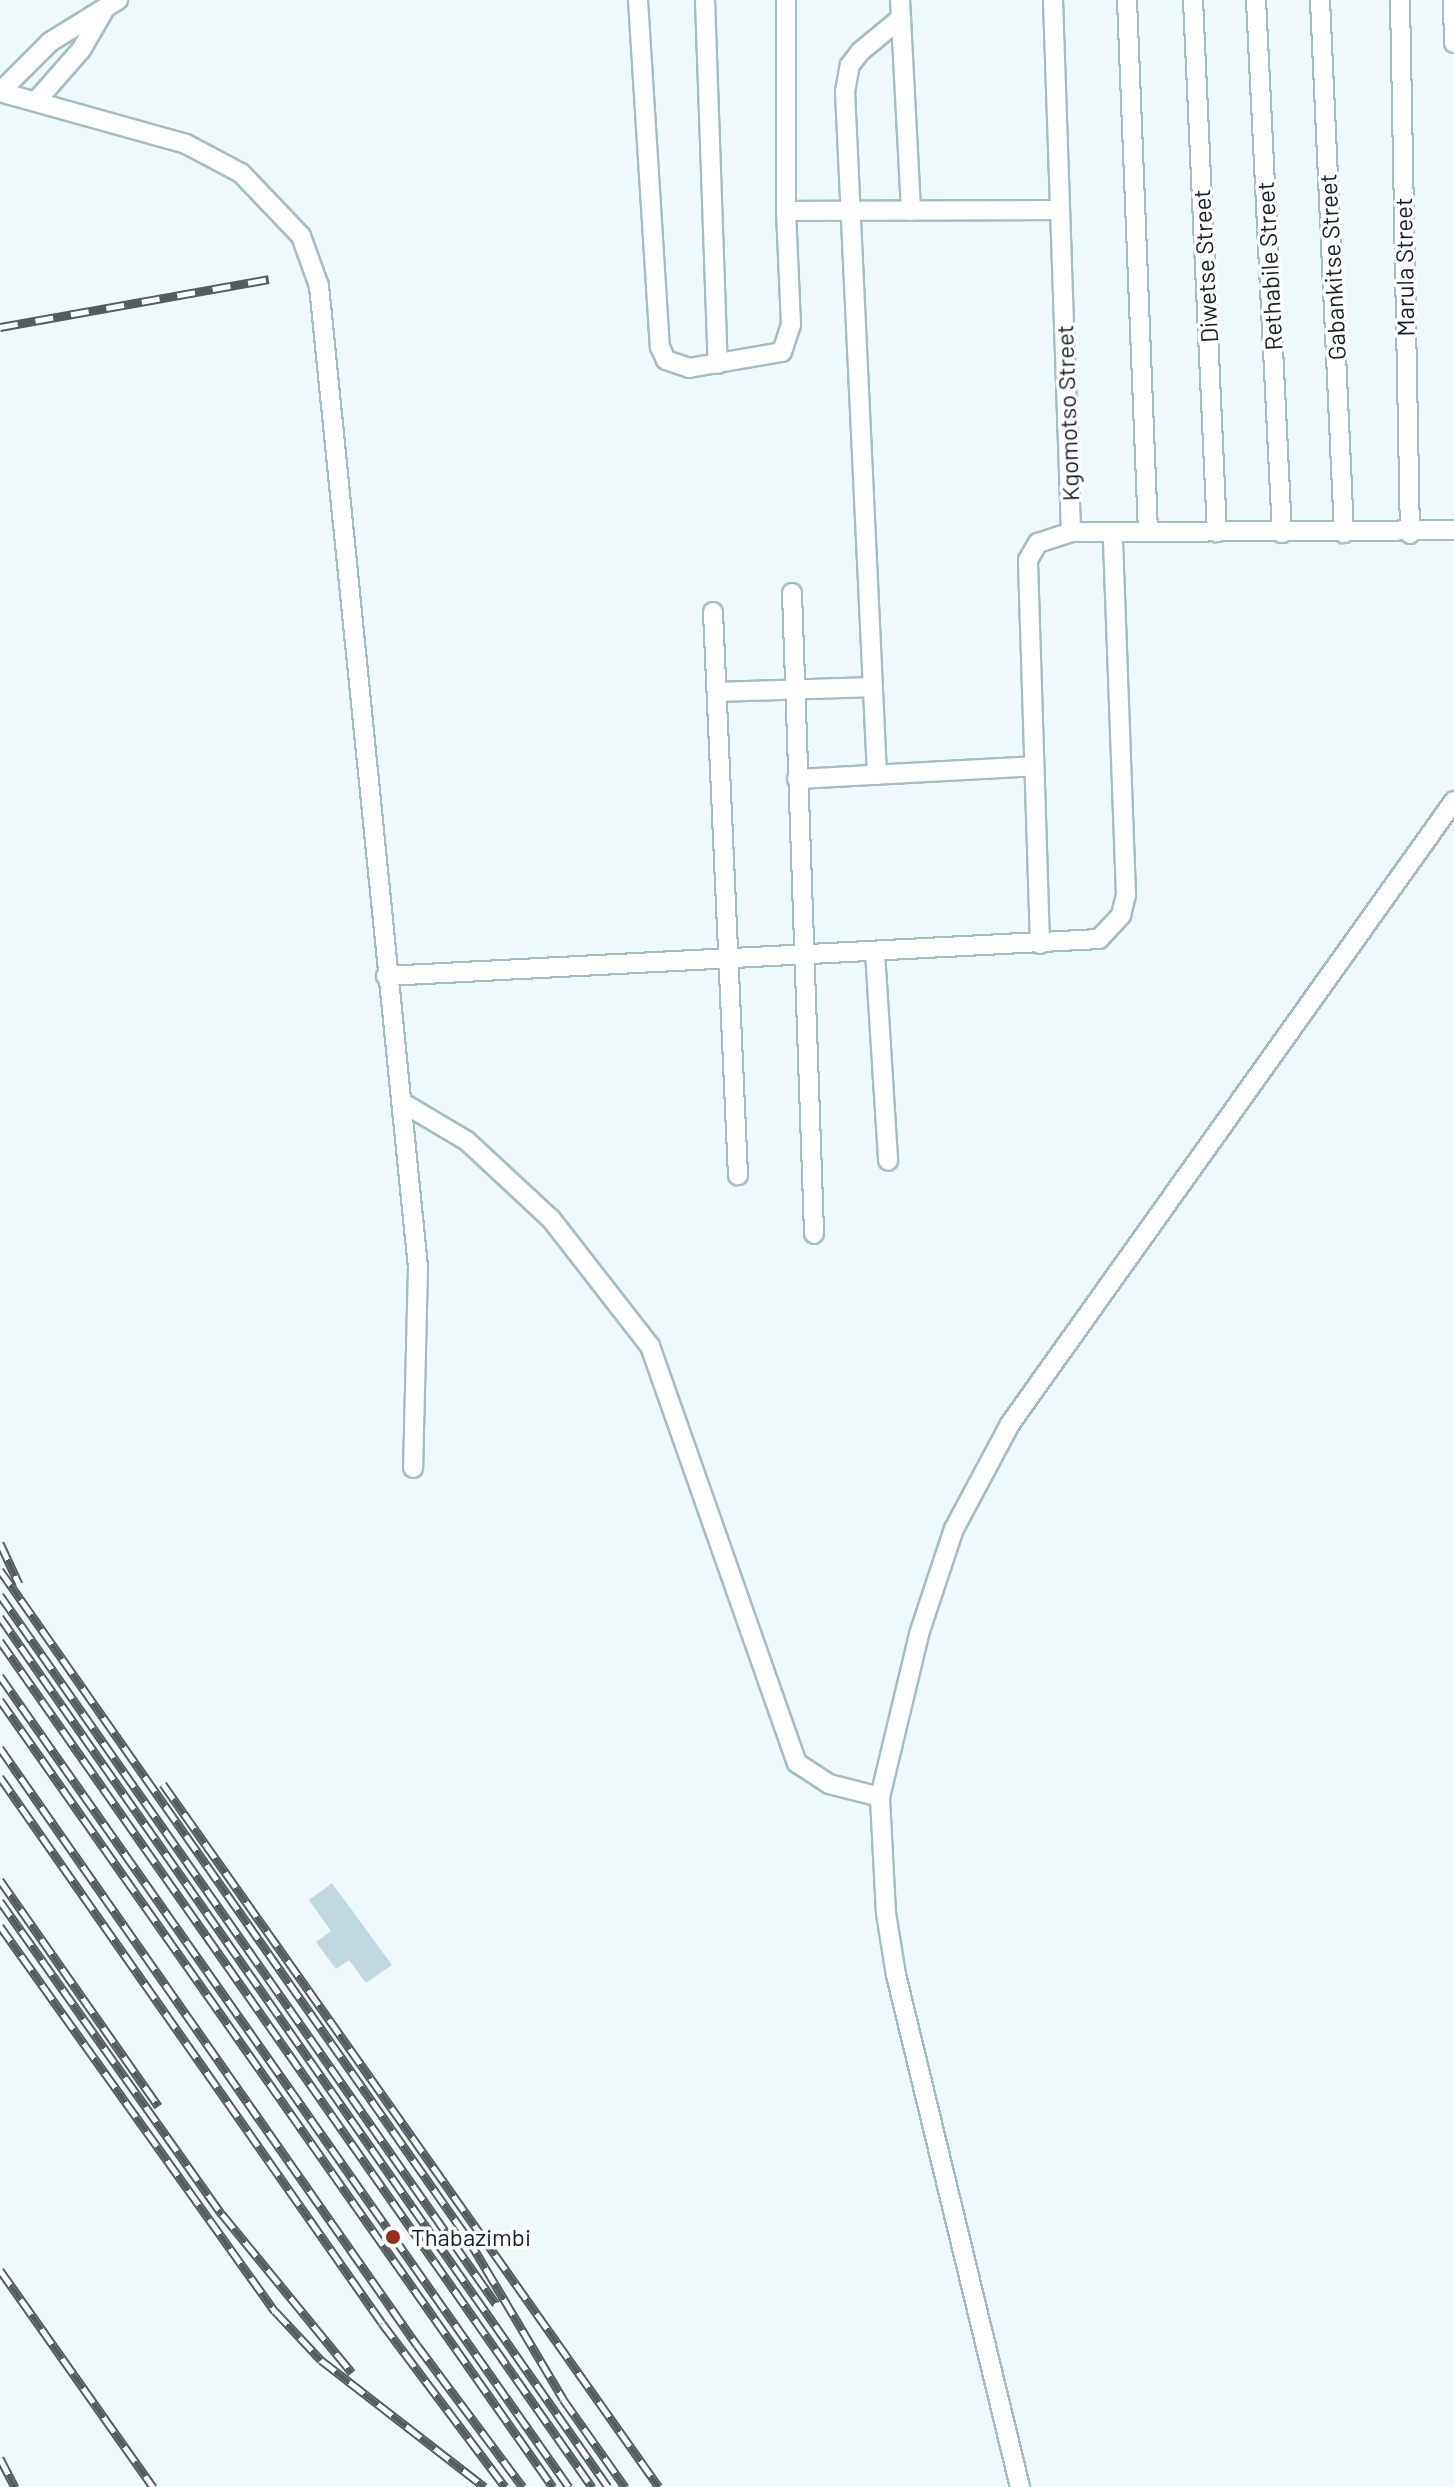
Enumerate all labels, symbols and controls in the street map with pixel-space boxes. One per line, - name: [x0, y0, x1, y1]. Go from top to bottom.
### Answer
- street label: Gabankitse Street: [1313, 173, 1351, 361]
- street label: Rethabile Street: [1250, 181, 1288, 351]
- street label: Diwetse Street: [1187, 188, 1223, 344]
- street label: Marula Street: [1388, 197, 1420, 337]
- street label: Kgomotso Street: [1050, 324, 1084, 502]
- place label: Thabazimbi: [411, 2223, 531, 2251]
- marker: Thabazimbi: [382, 2226, 404, 2248]

